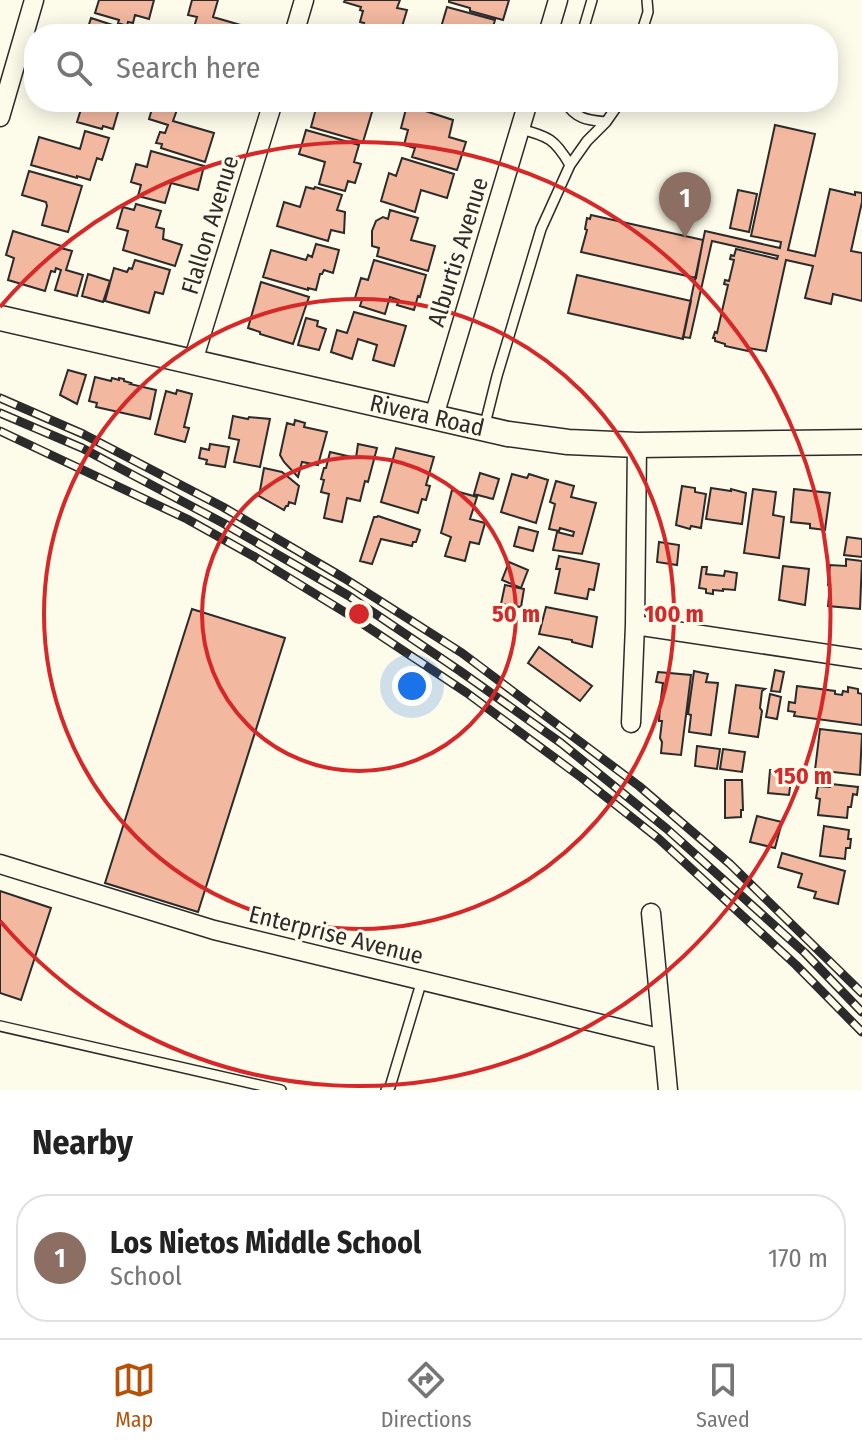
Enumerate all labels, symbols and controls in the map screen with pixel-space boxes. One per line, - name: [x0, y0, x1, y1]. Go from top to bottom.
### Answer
- search box: [24, 24, 838, 112]
- icon: search: [52, 46, 96, 90]
- text: Search here: [116, 50, 261, 86]
- street label: Flallon Avenue: [176, 152, 244, 298]
- pin: 1: [659, 172, 711, 238]
- street label: Alburtis Avenue: [422, 174, 494, 330]
- street label: Rivera Road: [367, 389, 487, 442]
- centre of rings: [345, 600, 373, 628]
- text: 50 m: [492, 600, 540, 628]
- text: 100 m: [644, 600, 704, 628]
- your location: [392, 666, 432, 706]
- text: 150 m: [774, 762, 832, 790]
- street label: Enterprise Avenue: [246, 900, 426, 970]
- text: Nearby: [32, 1122, 133, 1163]
- text: Los Nietos Middle School: [110, 1225, 421, 1261]
- text: 1: [55, 1243, 66, 1274]
- text: 170 m: [768, 1243, 828, 1274]
- text: School: [110, 1261, 182, 1292]
- tab: Map: [112, 1358, 156, 1433]
- tab: Directions: [381, 1358, 472, 1433]
- tab: Saved: [696, 1358, 750, 1433]

